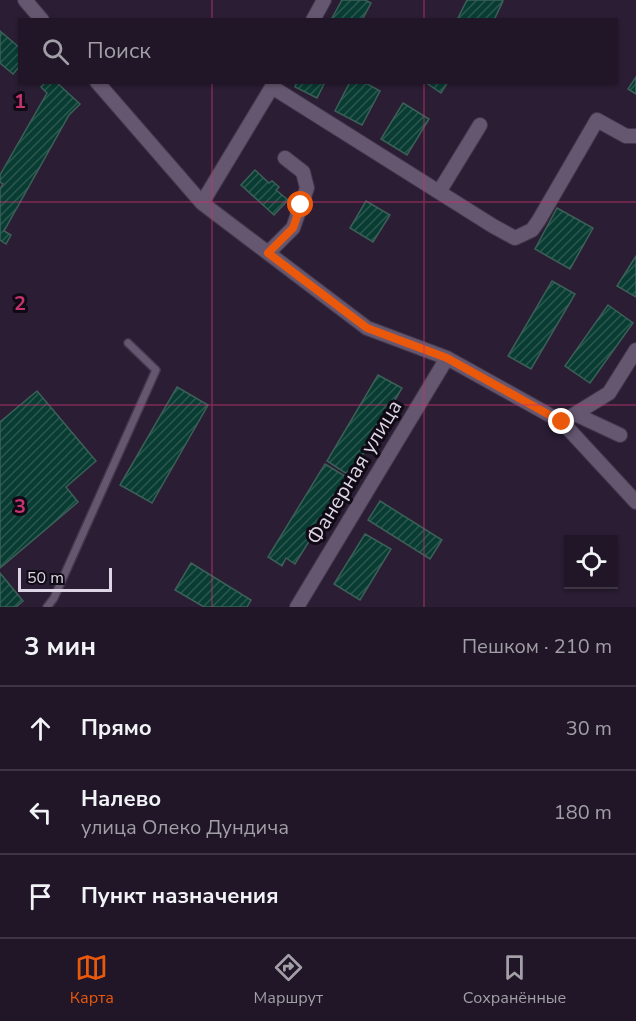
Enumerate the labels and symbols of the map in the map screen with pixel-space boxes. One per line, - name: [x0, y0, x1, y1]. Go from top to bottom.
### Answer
- text: 1: [14, 88, 26, 115]
- route start: [287, 191, 313, 217]
- text: 2: [14, 290, 26, 317]
- street label: Фанерная улица: [300, 394, 408, 550]
- route end: [548, 408, 574, 434]
- text: 3: [14, 493, 26, 520]
- scale bar: [18, 565, 112, 592]

